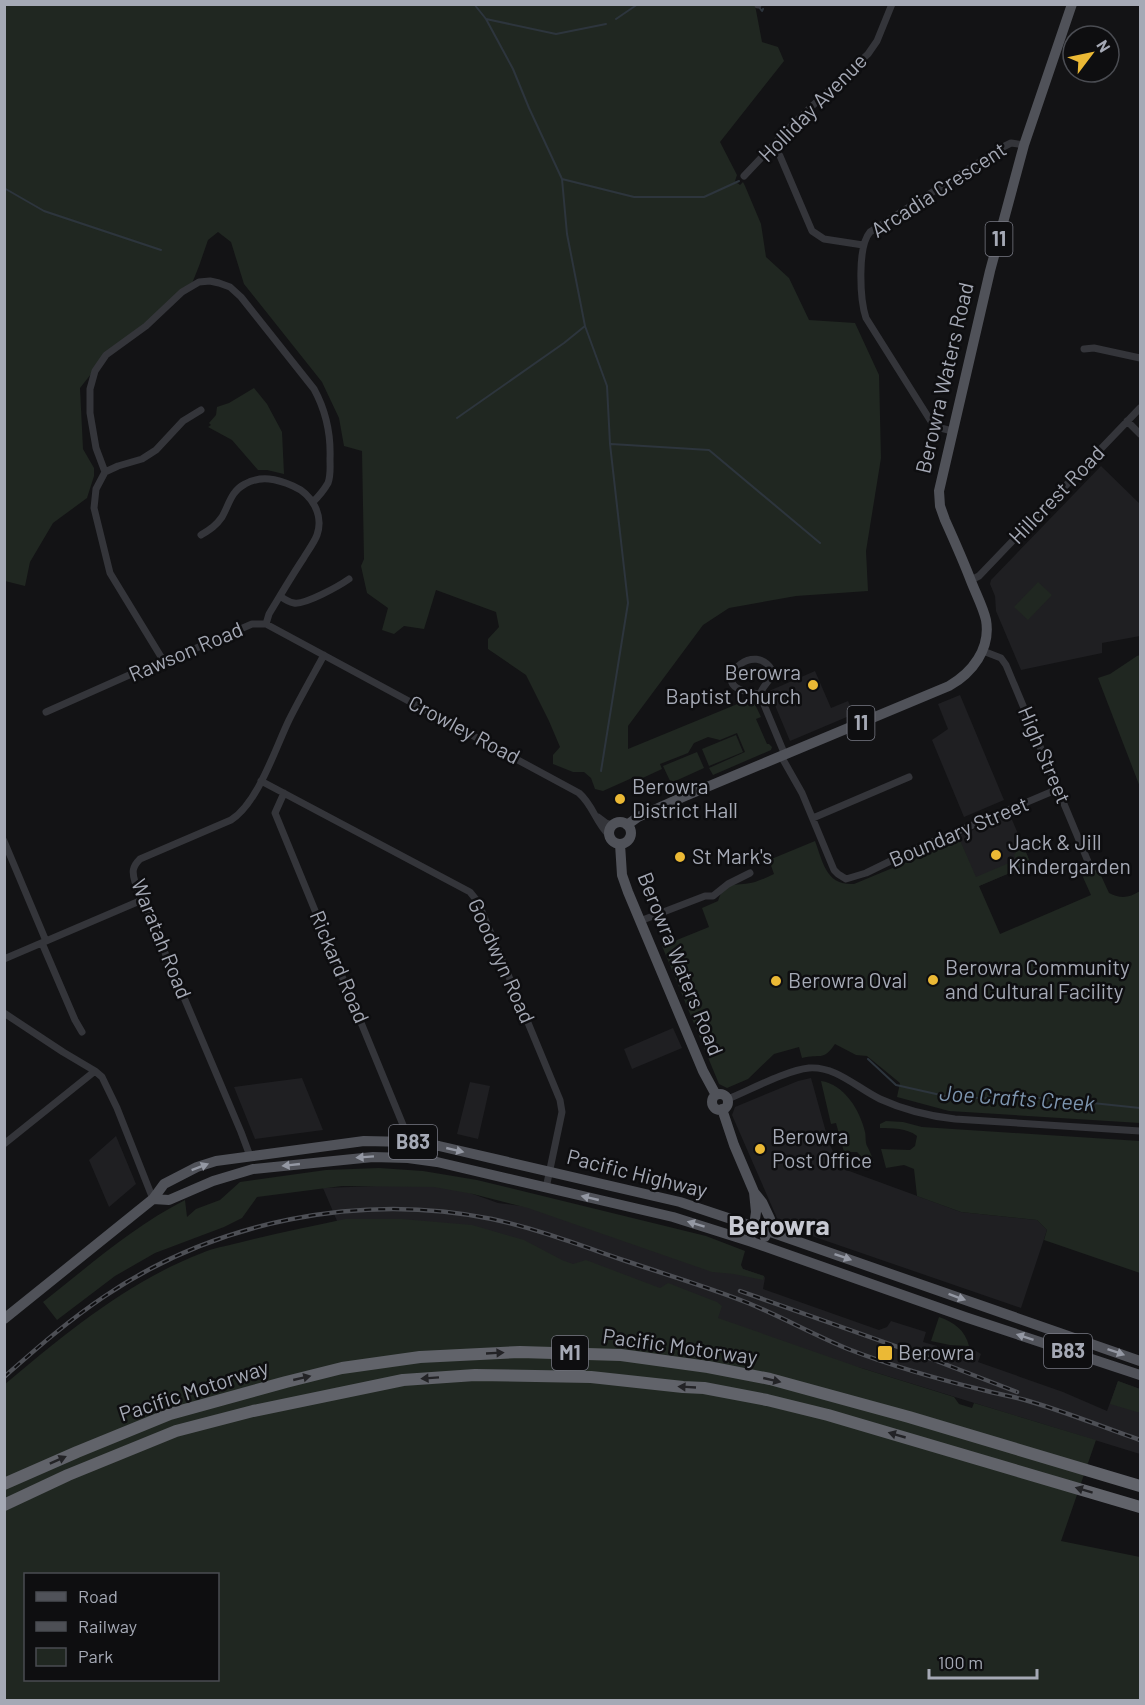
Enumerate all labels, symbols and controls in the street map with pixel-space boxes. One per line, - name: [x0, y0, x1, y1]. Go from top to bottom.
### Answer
- north arrow: [1061, 24, 1121, 84]
- text: N: [1093, 36, 1115, 55]
- street label: Holliday Avenue: [753, 48, 871, 166]
- street label: Arcadia Crescent: [866, 136, 1010, 242]
- road number: 11: [986, 222, 1012, 256]
- street label: Berowra Waters Road: [909, 280, 978, 476]
- street label: Hillcrest Road: [1003, 440, 1109, 548]
- street label: Rawson Road: [125, 615, 246, 686]
- place label: Berowra Baptist Church: [666, 659, 801, 708]
- marker: Berowra Baptist Church: [806, 678, 820, 692]
- street label: Crowley Road: [405, 689, 525, 768]
- street label: High Street: [1014, 702, 1077, 807]
- road number: 11: [848, 706, 874, 740]
- place label: Berowra District Hall: [632, 773, 738, 822]
- street label: Boundary Street: [885, 790, 1032, 871]
- marker: Berowra District Hall: [613, 792, 627, 806]
- place label: Jack & Jill Kindergarden: [1008, 829, 1131, 878]
- place label: St Mark's: [692, 843, 772, 868]
- marker: Jack & Jill Kindergarden: [989, 848, 1003, 862]
- marker: St Mark's: [673, 850, 687, 864]
- street label: Berowra Waters Road: [633, 868, 730, 1059]
- street label: Waratah Road: [127, 875, 198, 1002]
- street label: Goodwyn Road: [464, 894, 541, 1027]
- street label: Rickard Road: [305, 906, 375, 1026]
- place label: Berowra Community and Cultural Facility: [945, 954, 1130, 1003]
- place label: Berowra Oval: [788, 967, 907, 992]
- marker: Berowra Community and Cultural Facility: [926, 973, 940, 987]
- marker: Berowra Oval: [769, 974, 783, 988]
- water label: Joe Crafts Creek: [939, 1079, 1096, 1115]
- place label: Berowra Post Office: [772, 1123, 872, 1172]
- road number: B83: [389, 1125, 437, 1159]
- marker: Berowra Post Office: [753, 1142, 767, 1156]
- street label: Pacific Highway: [564, 1143, 711, 1202]
- one-way arrow: [446, 1145, 464, 1155]
- one-way arrow: [355, 1153, 374, 1162]
- one-way arrow: [282, 1160, 301, 1169]
- one-way arrow: [191, 1161, 209, 1171]
- one-way arrow: [580, 1192, 599, 1202]
- district label: Berowra: [728, 1208, 830, 1240]
- one-way arrow: [687, 1219, 705, 1229]
- one-way arrow: [834, 1252, 852, 1262]
- one-way arrow: [948, 1293, 966, 1302]
- street label: Pacific Motorway: [601, 1322, 759, 1369]
- one-way arrow: [1016, 1332, 1034, 1341]
- road number: B83: [1044, 1334, 1092, 1368]
- road number: M1: [552, 1336, 588, 1370]
- place label: Berowra: [898, 1339, 974, 1364]
- marker: Berowra: [876, 1344, 894, 1362]
- one-way arrow: [1107, 1348, 1125, 1358]
- one-way arrow: [485, 1349, 504, 1358]
- street label: Pacific Motorway: [116, 1354, 272, 1426]
- one-way arrow: [293, 1373, 312, 1382]
- one-way arrow: [421, 1374, 440, 1383]
- one-way arrow: [762, 1375, 781, 1385]
- one-way arrow: [678, 1382, 697, 1392]
- one-way arrow: [888, 1430, 906, 1439]
- one-way arrow: [49, 1455, 67, 1464]
- one-way arrow: [1075, 1485, 1093, 1494]
- legend: [24, 1573, 219, 1681]
- text: Road: [78, 1585, 118, 1607]
- text: Railway: [78, 1615, 137, 1637]
- scale bar: [929, 1642, 1037, 1680]
- text: Park: [78, 1645, 113, 1667]
- text: 100 m: [938, 1651, 983, 1673]

